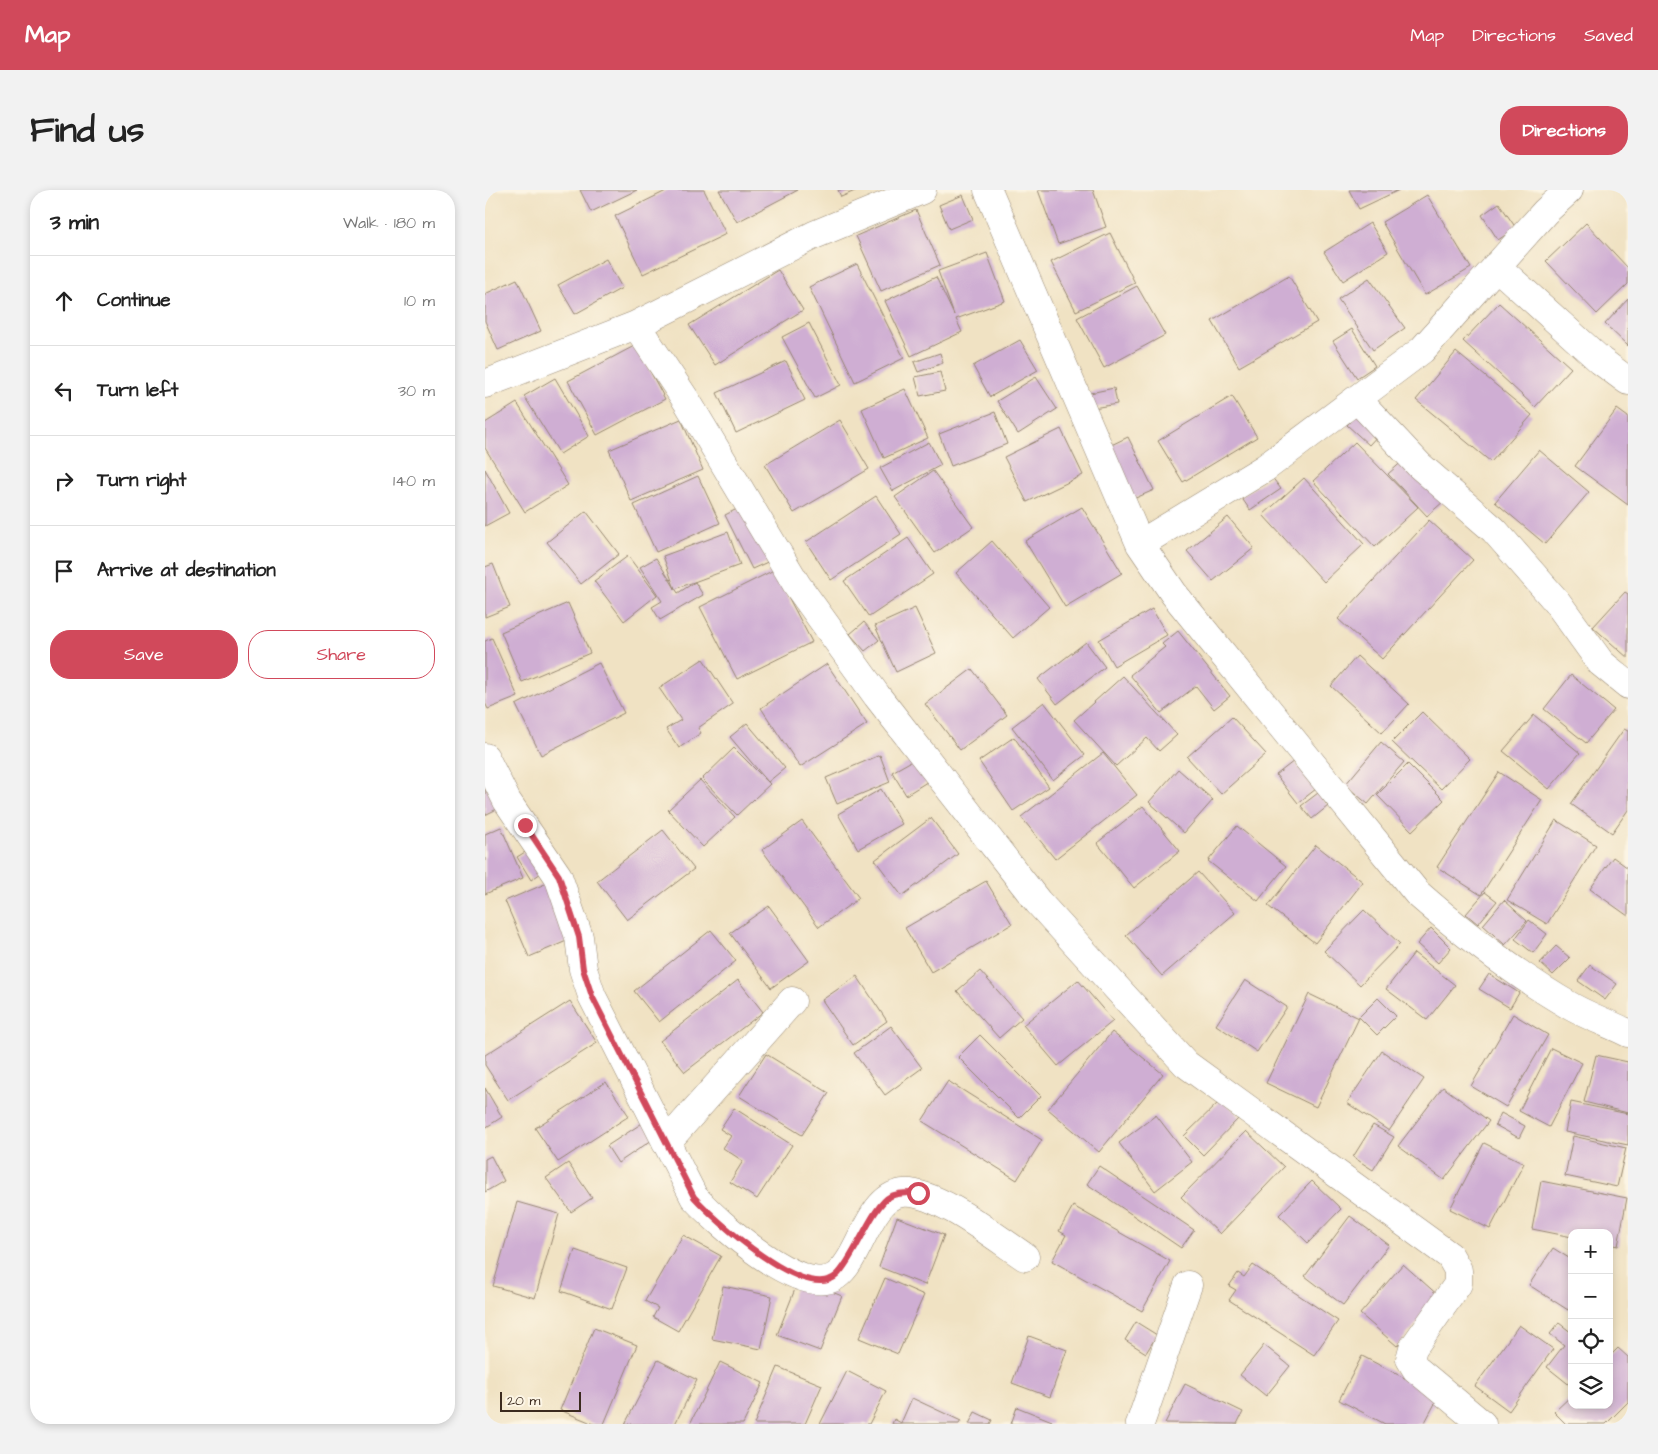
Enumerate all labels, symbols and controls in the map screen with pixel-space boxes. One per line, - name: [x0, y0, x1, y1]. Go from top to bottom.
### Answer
- text: Map: [25, 18, 70, 52]
- text: Map: [1410, 23, 1444, 48]
- text: Directions: [1472, 23, 1556, 48]
- text: Saved: [1584, 23, 1633, 48]
- text: Find us: [30, 106, 144, 155]
- button: Directions: [1500, 106, 1628, 155]
- text: 3 min: [50, 208, 99, 237]
- text: Walk · 180 m: [343, 212, 435, 234]
- icon: ahead: [50, 287, 78, 315]
- text: Continue: [97, 287, 171, 314]
- text: 10 m: [404, 290, 435, 312]
- icon: left: [50, 377, 78, 405]
- text: Turn left: [97, 377, 178, 404]
- text: 30 m: [398, 380, 435, 402]
- icon: right: [50, 467, 78, 495]
- text: Turn right: [97, 467, 186, 494]
- text: 140 m: [393, 470, 435, 492]
- icon: arrive: [50, 557, 78, 585]
- text: Arrive at destination: [97, 557, 276, 584]
- button: Save: [50, 630, 238, 679]
- button: Share: [248, 630, 435, 679]
- route end: [514, 814, 537, 837]
- route start: [907, 1182, 930, 1205]
- map controls: [1568, 1229, 1613, 1409]
- button: +: [1568, 1229, 1613, 1274]
- button: −: [1568, 1274, 1613, 1319]
- button: locate: [1568, 1319, 1613, 1364]
- button: layers: [1568, 1364, 1613, 1409]
- scale bar: [500, 1389, 581, 1412]
- text: 20 m: [507, 1391, 540, 1411]

